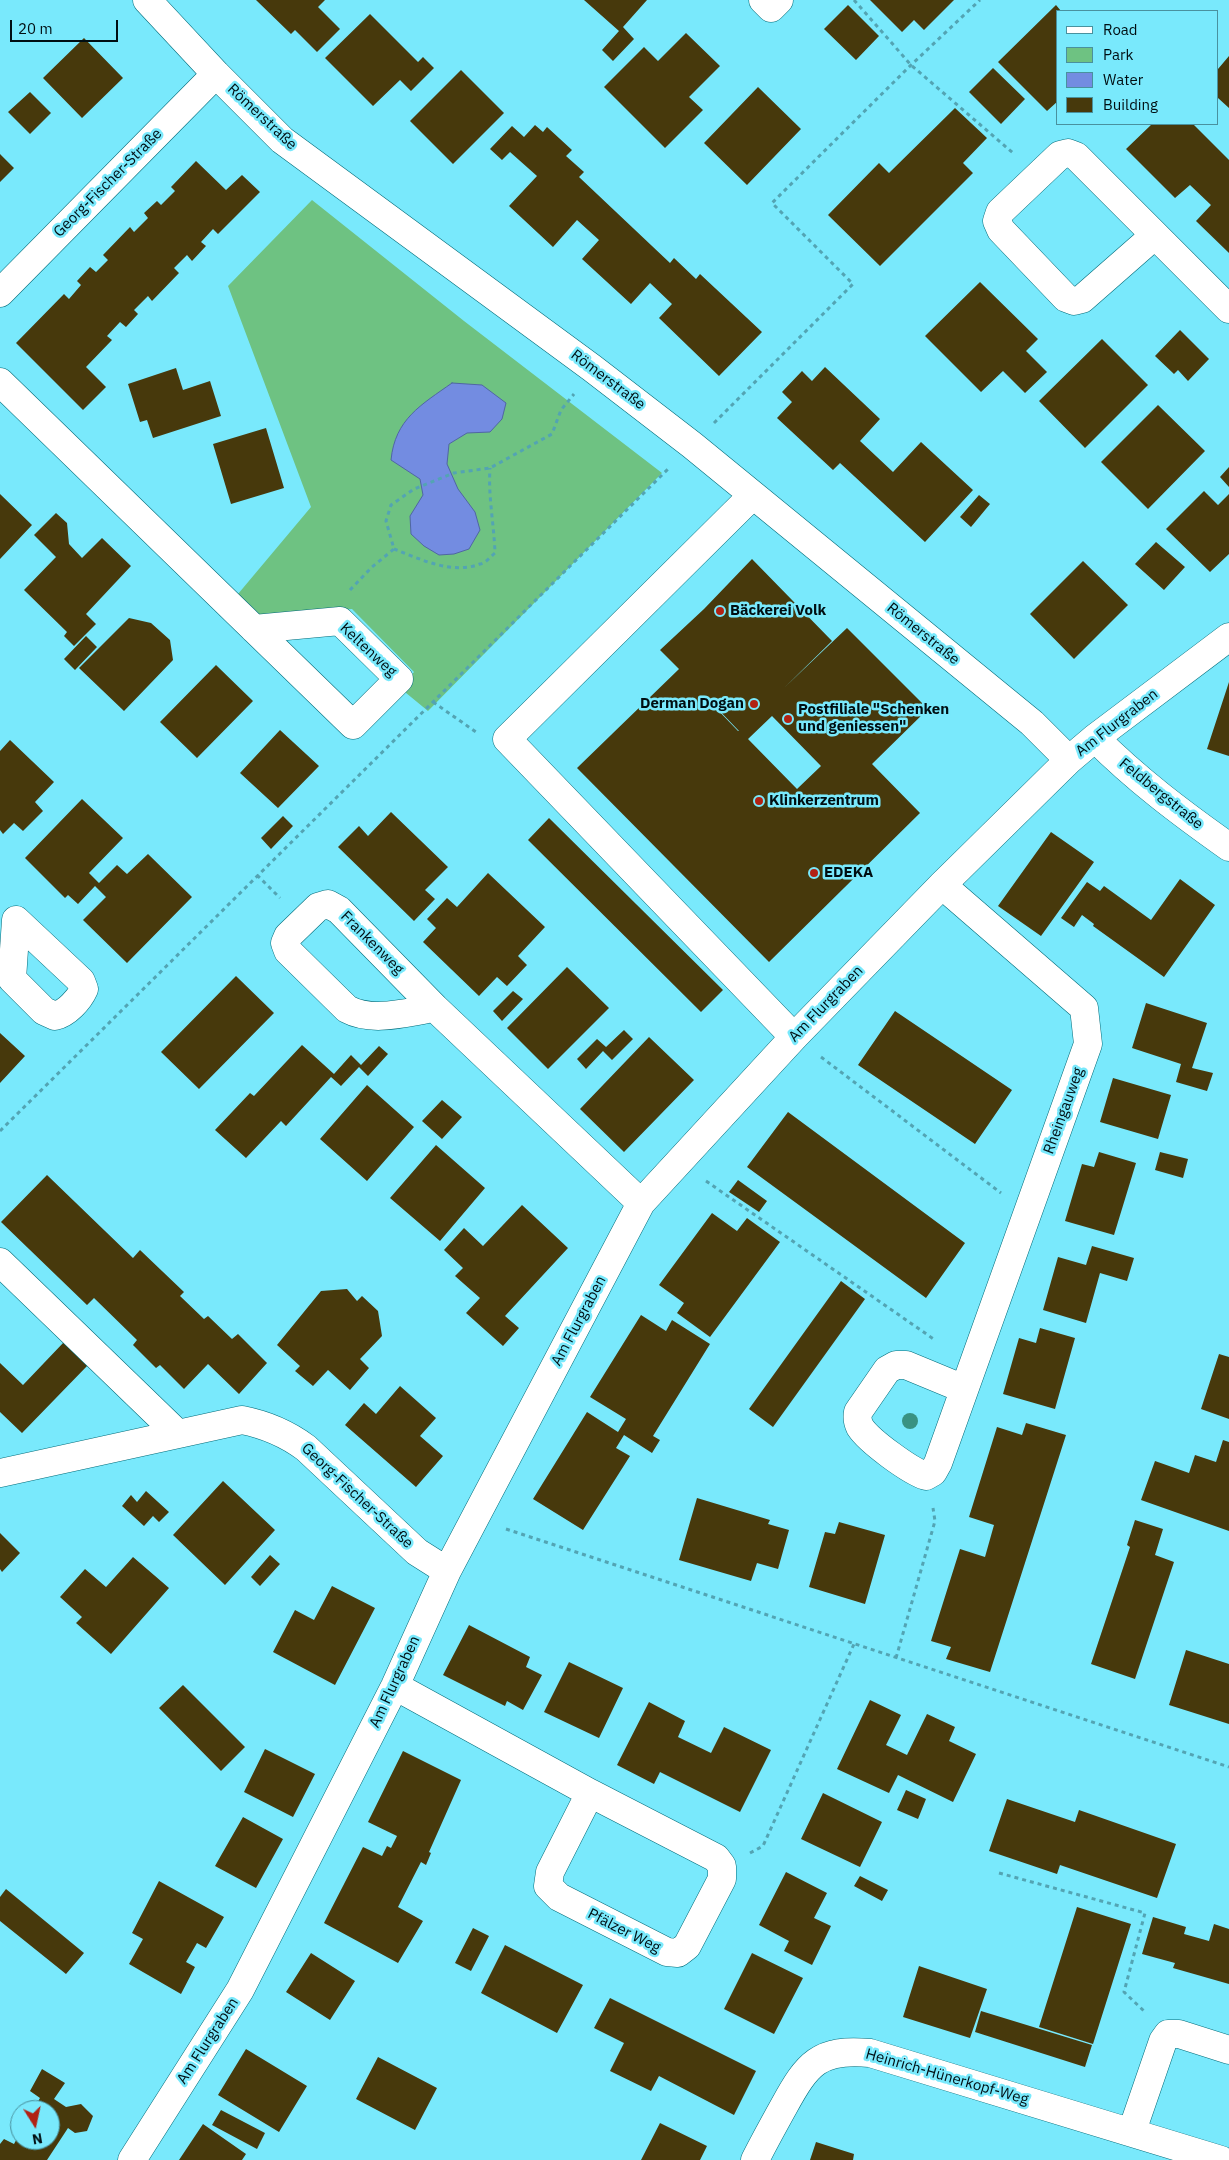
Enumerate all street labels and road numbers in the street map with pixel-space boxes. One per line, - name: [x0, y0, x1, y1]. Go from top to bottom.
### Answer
- street label: Römerstraße: [224, 80, 300, 154]
- street label: Georg-Fischer-Straße: [50, 125, 166, 241]
- street label: Römerstraße: [567, 346, 649, 414]
- street label: Römerstraße: [883, 599, 963, 669]
- street label: Keltenweg: [336, 619, 400, 681]
- street label: Am Flurgraben: [1072, 685, 1162, 761]
- street label: Feldbergstraße: [1115, 755, 1207, 833]
- street label: Frankenweg: [337, 908, 407, 978]
- street label: Am Flurgraben: [785, 962, 867, 1046]
- street label: Rheingauweg: [1040, 1065, 1088, 1157]
- street label: Am Flurgraben: [548, 1273, 610, 1369]
- street label: Georg-Fischer-Straße: [297, 1440, 417, 1552]
- street label: Am Flurgraben: [366, 1633, 424, 1731]
- street label: Pfälzer Weg: [585, 1905, 663, 1957]
- street label: Am Flurgraben: [173, 1994, 243, 2088]
- street label: Heinrich-Hünerkopf-Weg: [864, 2045, 1030, 2109]

